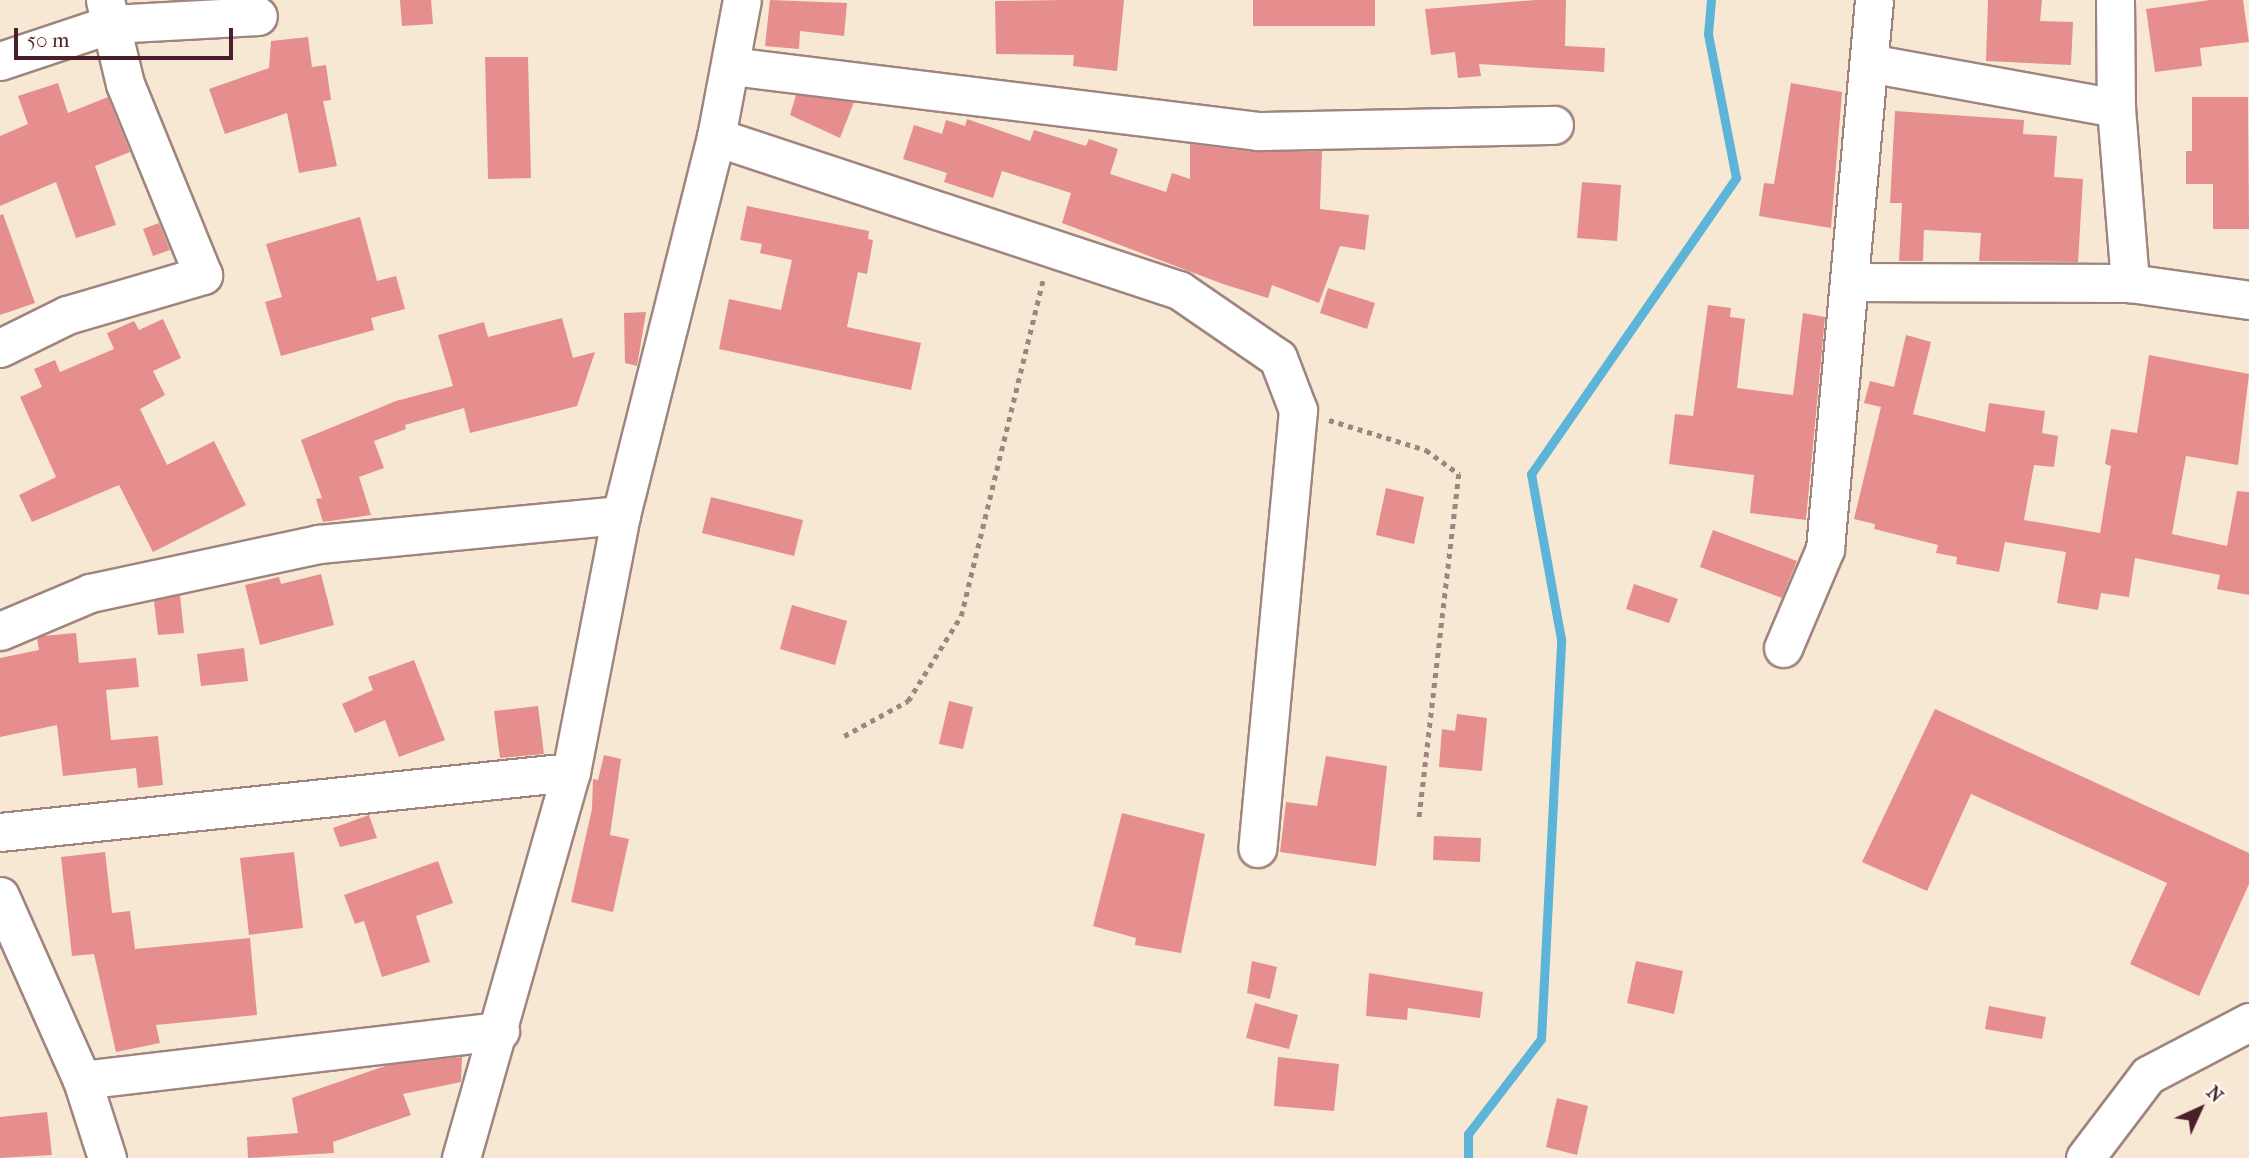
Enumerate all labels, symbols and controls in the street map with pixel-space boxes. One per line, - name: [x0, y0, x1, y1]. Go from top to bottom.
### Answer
- scale bar: [18, 14, 236, 58]
- text: 50 m: [27, 28, 70, 52]
- north arrow: [2165, 1074, 2235, 1144]
- text: N: [2202, 1081, 2228, 1107]

